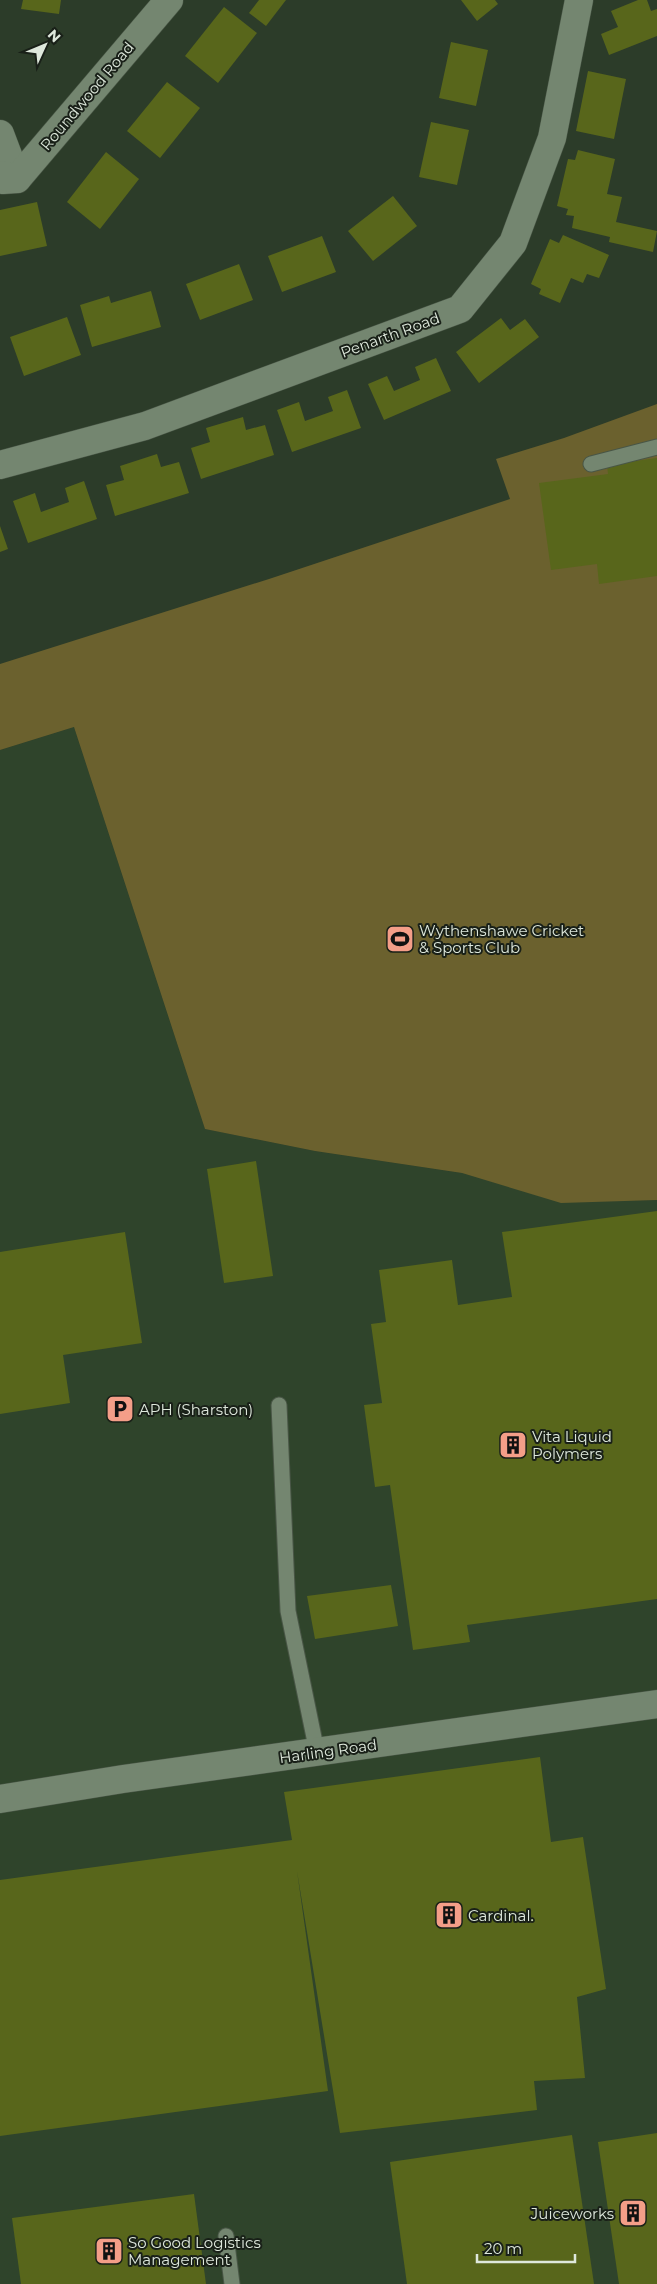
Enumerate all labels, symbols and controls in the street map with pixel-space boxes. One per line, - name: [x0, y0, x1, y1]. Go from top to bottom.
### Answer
- north arrow: [20, 20, 70, 70]
- text: N: [44, 26, 65, 46]
- street label: Roundwood Road: [36, 38, 138, 154]
- street label: Penarth Road: [338, 308, 442, 362]
- place label: Wythenshawe Cricket & Sports Club: [419, 921, 584, 957]
- sports icon: Wythenshawe Cricket & Sports Club: [385, 924, 415, 954]
- parking icon: APH (Sharston): [105, 1394, 135, 1424]
- place label: APH (Sharston): [139, 1400, 253, 1419]
- place label: Vita Liquid Polymers: [532, 1427, 612, 1463]
- building icon: Vita Liquid Polymers: [498, 1430, 528, 1460]
- street label: Harling Road: [278, 1735, 378, 1767]
- building icon: Cardinal.: [434, 1900, 464, 1930]
- place label: Cardinal.: [468, 1906, 534, 1925]
- building icon: Juiceworks: [618, 2198, 648, 2228]
- place label: Juiceworks: [530, 2204, 614, 2223]
- scale bar: [477, 2232, 574, 2264]
- place label: So Good Logistics Management: [128, 2233, 261, 2269]
- building icon: So Good Logistics Management: [94, 2236, 124, 2266]
- text: 20 m: [484, 2239, 522, 2258]

